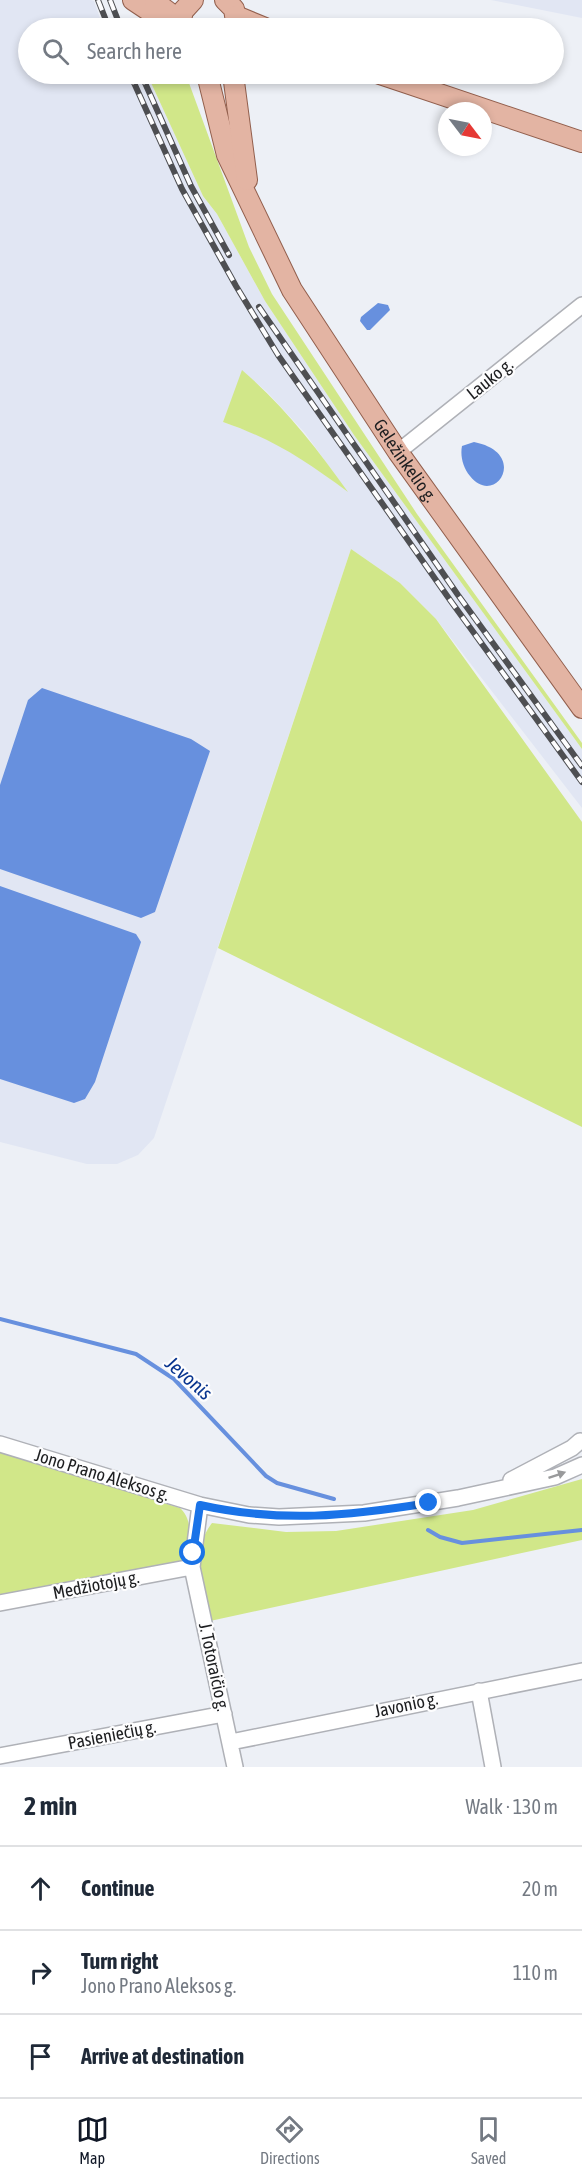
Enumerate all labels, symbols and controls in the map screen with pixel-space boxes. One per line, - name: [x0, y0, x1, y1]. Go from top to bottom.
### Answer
- search box: [18, 18, 564, 84]
- icon: search: [39, 35, 72, 68]
- text: Search here: [87, 38, 182, 64]
- north arrow: [438, 102, 492, 156]
- street label: Lauko g.: [462, 354, 517, 404]
- street label: Geležinkelio g.: [369, 415, 442, 506]
- water label: Jevonis: [161, 1351, 217, 1404]
- street label: Jono Prano Aleksos g.: [32, 1444, 172, 1505]
- one-way arrow: [548, 1470, 566, 1479]
- route end: [415, 1489, 441, 1515]
- route start: [179, 1539, 205, 1565]
- street label: Medžiotojų g.: [51, 1566, 141, 1603]
- street label: J. Totoraičio g.: [195, 1621, 234, 1713]
- street label: Javonio g.: [372, 1688, 440, 1721]
- street label: Pasieniečių g.: [66, 1716, 158, 1753]
- text: 2 min: [24, 1791, 77, 1821]
- text: Walk · 130 m: [466, 1795, 558, 1818]
- icon: ahead: [24, 1872, 57, 1905]
- text: Continue: [81, 1875, 155, 1901]
- text: 20 m: [522, 1877, 558, 1900]
- text: Turn right: [81, 1948, 158, 1974]
- icon: right: [24, 1956, 57, 1989]
- text: 110 m: [513, 1961, 558, 1984]
- text: Jono Prano Aleksos g.: [81, 1974, 236, 1997]
- icon: arrive: [24, 2040, 57, 2073]
- text: Arrive at destination: [81, 2043, 244, 2069]
- tab: Map: [76, 2113, 109, 2167]
- tab: Directions: [260, 2113, 320, 2167]
- tab: Saved: [471, 2113, 506, 2167]

